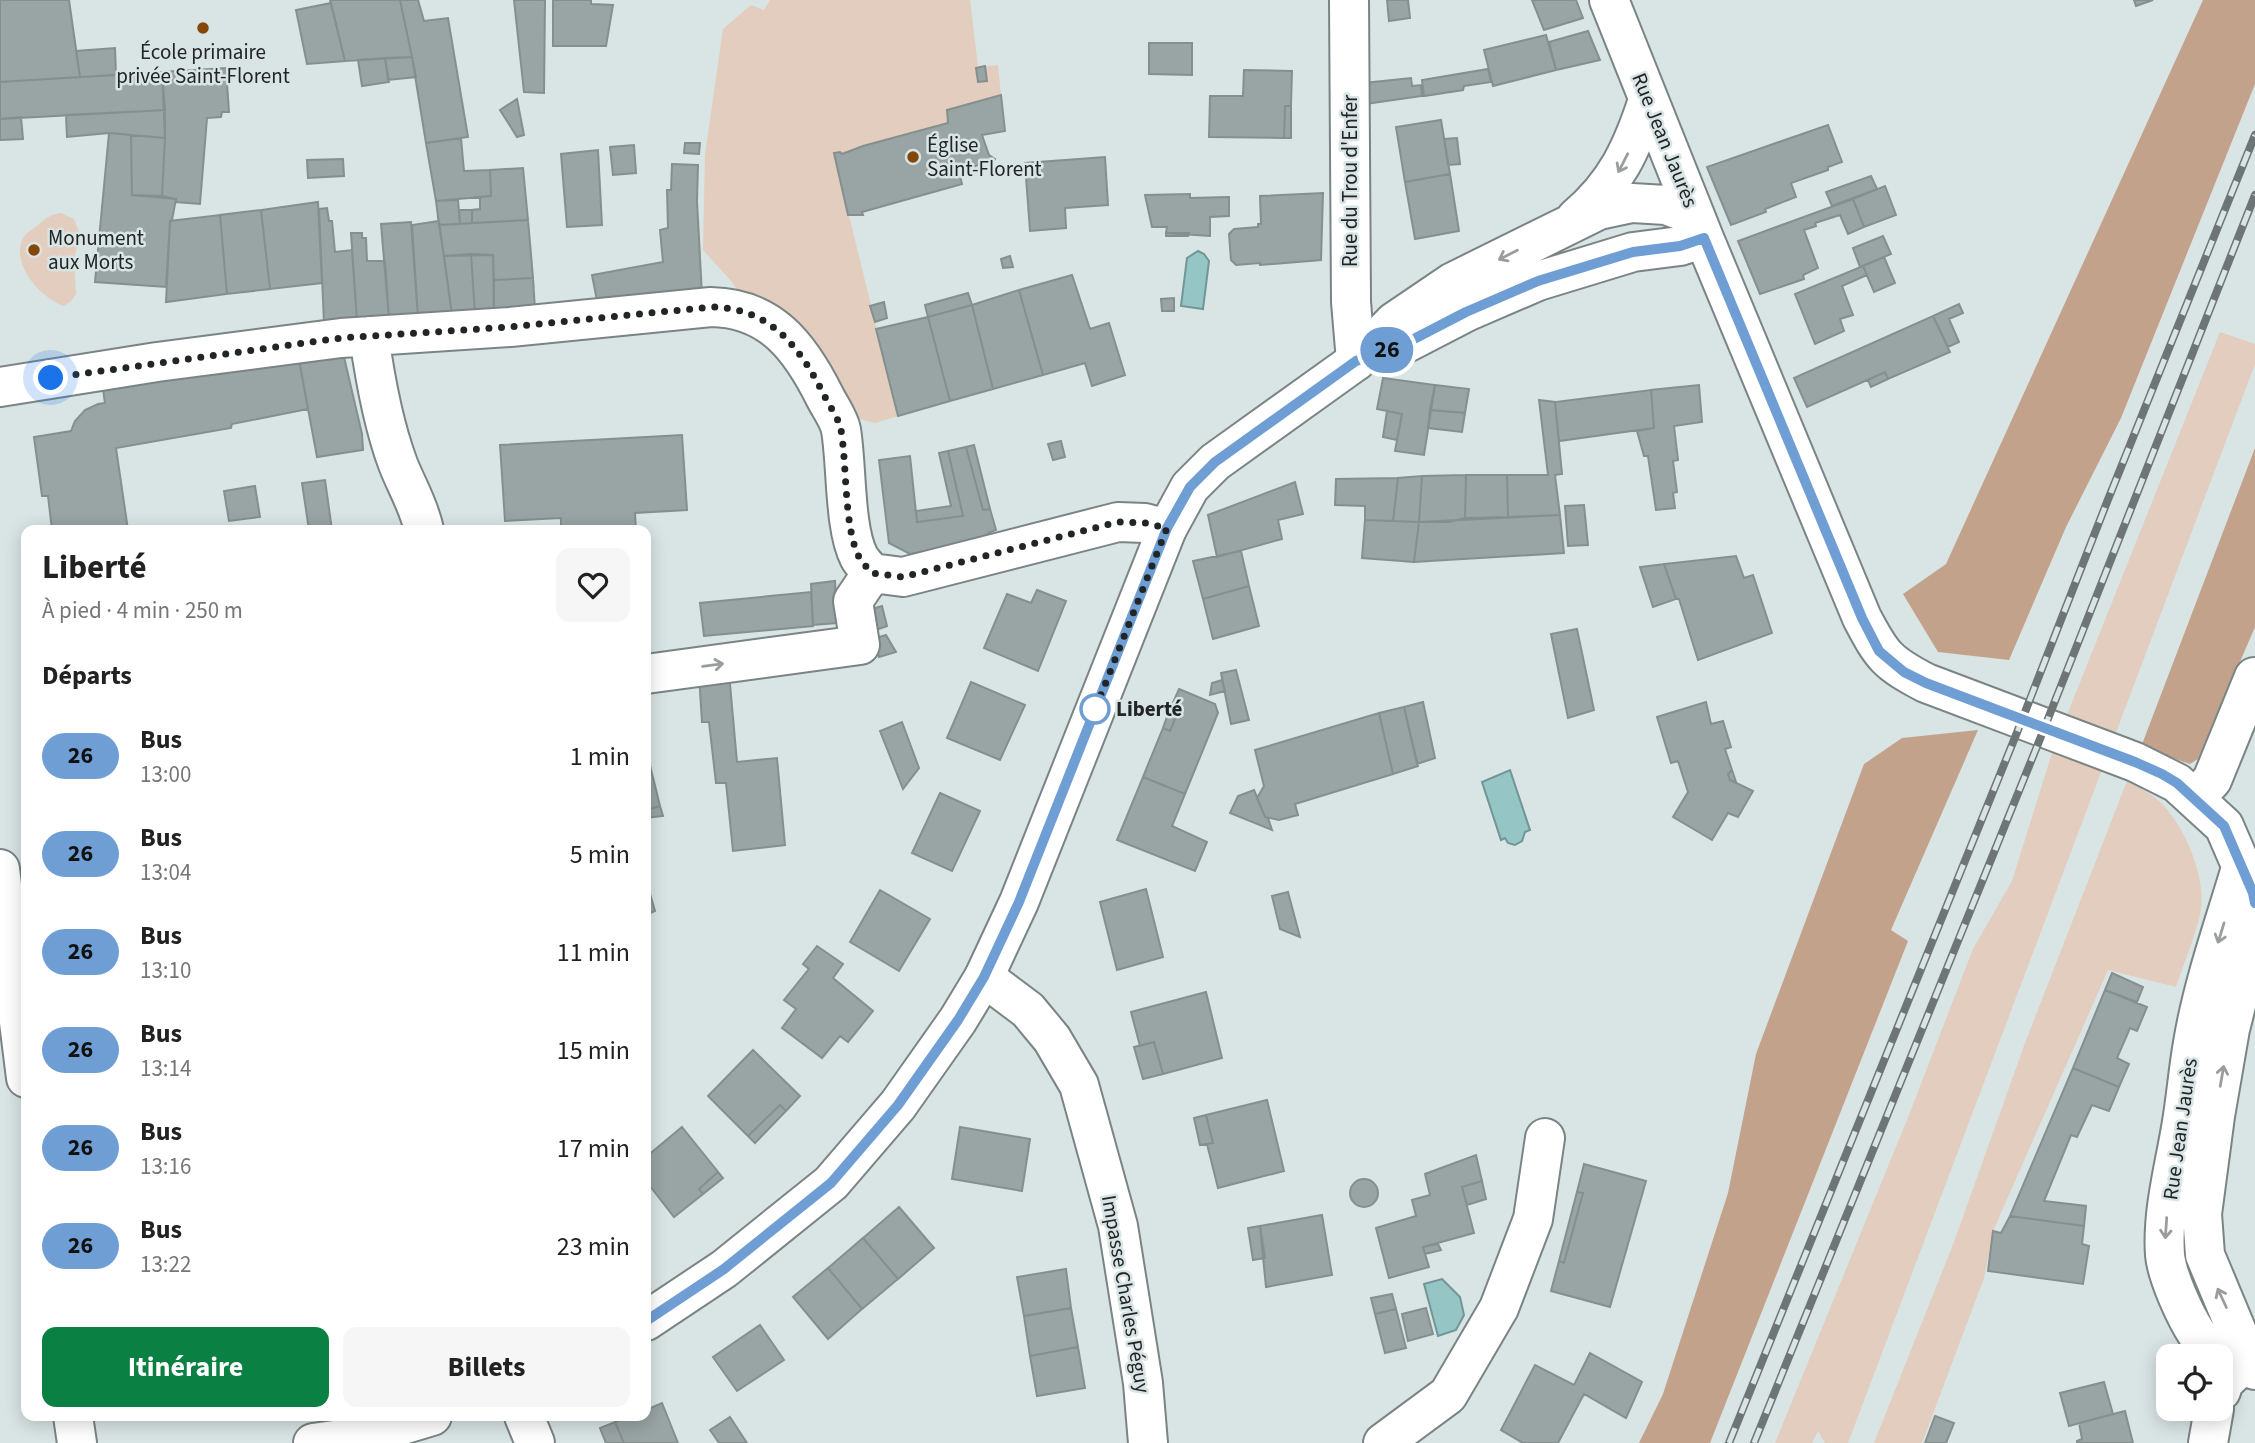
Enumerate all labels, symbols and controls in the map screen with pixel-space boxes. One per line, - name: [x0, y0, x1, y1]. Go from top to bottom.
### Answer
- marker: École primaire privée Saint-Florent: [195, 20, 211, 36]
- place label: École primaire privée Saint-Florent: [116, 37, 290, 91]
- street label: Rue Jean Jaurès: [1624, 68, 1706, 212]
- street label: Rue du Trou d'Enfer: [1335, 94, 1365, 267]
- place label: Église Saint-Florent: [927, 130, 1042, 184]
- marker: Église Saint-Florent: [905, 149, 921, 165]
- one-way arrow: [1615, 152, 1629, 173]
- place label: Monument aux Morts: [48, 223, 144, 277]
- marker: Monument aux Morts: [26, 242, 42, 258]
- one-way arrow: [1498, 249, 1519, 263]
- line badge: 26: [1356, 327, 1418, 373]
- text: 26: [1374, 332, 1400, 367]
- your location: [33, 360, 68, 395]
- text: Liberté: [42, 544, 146, 591]
- button: heart: [556, 548, 630, 622]
- text: À pied · 4 min · 250 m: [42, 594, 243, 627]
- text: Départs: [42, 657, 132, 694]
- one-way arrow: [701, 658, 724, 671]
- marker: Liberté: [1080, 694, 1110, 724]
- place label: Liberté: [1116, 694, 1183, 724]
- text: Bus: [140, 721, 182, 758]
- text: 26: [68, 738, 93, 773]
- text: 1 min: [570, 738, 630, 775]
- text: 13:00: [140, 758, 191, 791]
- text: Bus: [140, 819, 182, 856]
- text: 26: [68, 836, 93, 871]
- text: 5 min: [570, 836, 630, 873]
- text: 13:04: [140, 856, 191, 889]
- text: Bus: [140, 917, 182, 954]
- one-way arrow: [2214, 922, 2227, 944]
- text: 26: [68, 934, 93, 969]
- text: 11 min: [557, 934, 630, 971]
- text: 13:10: [140, 954, 191, 987]
- text: Bus: [140, 1015, 182, 1052]
- text: 26: [68, 1032, 93, 1067]
- text: 15 min: [557, 1032, 630, 1069]
- text: 13:14: [140, 1052, 191, 1085]
- street label: Rue Jean Jaurès: [2155, 1056, 2205, 1202]
- one-way arrow: [2216, 1065, 2229, 1088]
- text: Bus: [140, 1113, 182, 1150]
- text: 26: [68, 1130, 93, 1165]
- text: 17 min: [557, 1130, 630, 1167]
- text: 13:16: [140, 1150, 191, 1183]
- street label: Impasse Charles Péguy: [1094, 1193, 1158, 1396]
- text: Bus: [140, 1211, 182, 1248]
- one-way arrow: [2159, 1216, 2172, 1239]
- text: 26: [68, 1228, 93, 1263]
- text: 23 min: [557, 1228, 630, 1265]
- text: 13:22: [140, 1248, 191, 1281]
- one-way arrow: [2215, 1288, 2228, 1309]
- button: Itinéraire: [42, 1327, 329, 1407]
- button: Billets: [343, 1327, 630, 1407]
- map controls: [2156, 1344, 2233, 1421]
- button: locate: [2156, 1344, 2233, 1421]

